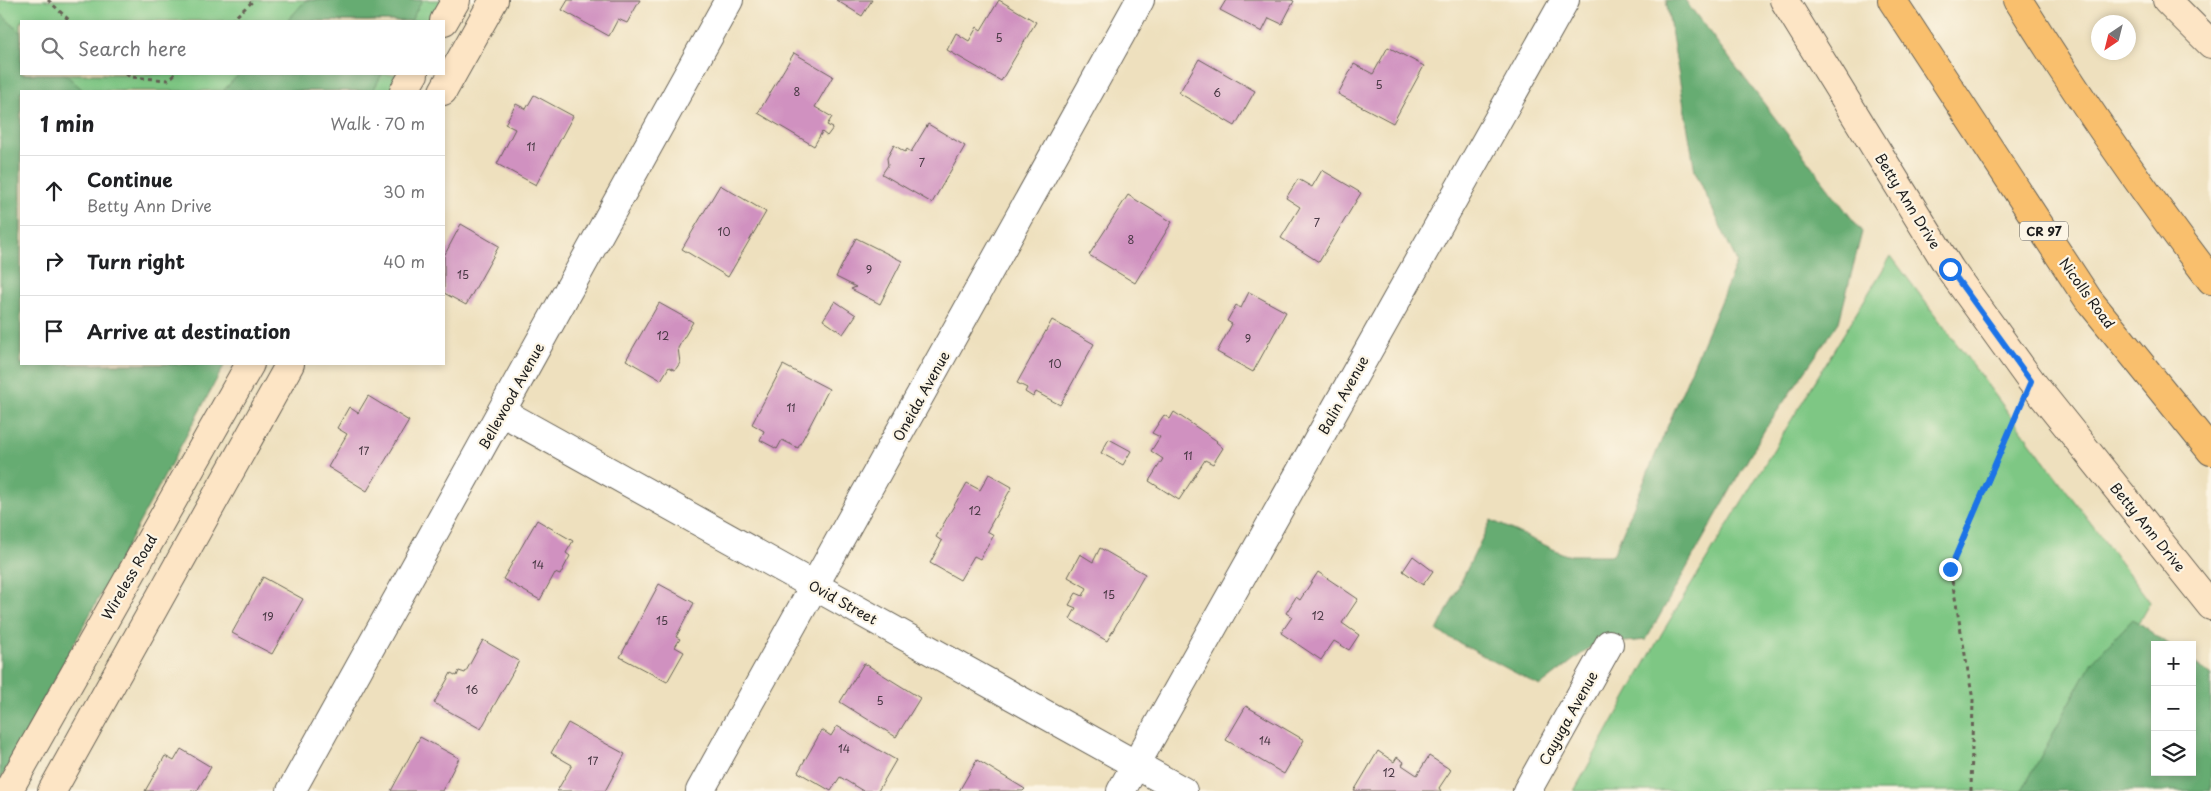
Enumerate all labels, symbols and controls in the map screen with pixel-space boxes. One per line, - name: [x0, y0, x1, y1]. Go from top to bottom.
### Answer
- north arrow: [2091, 15, 2136, 60]
- search box: [20, 20, 445, 75]
- house number: 5: [995, 29, 1003, 46]
- icon: search: [38, 34, 66, 62]
- text: Search here: [78, 34, 187, 62]
- house number: 5: [1375, 76, 1383, 93]
- house number: 8: [794, 83, 801, 100]
- house number: 6: [1213, 84, 1221, 101]
- text: 1 min: [40, 107, 94, 139]
- text: Walk · 70 m: [330, 111, 425, 135]
- house number: 11: [526, 138, 536, 155]
- street label: Betty Ann Drive: [1870, 149, 1946, 253]
- house number: 7: [919, 154, 925, 171]
- text: Continue: [87, 165, 173, 193]
- icon: ahead: [40, 177, 68, 205]
- text: 30 m: [383, 179, 425, 203]
- text: Betty Ann Drive: [87, 193, 212, 217]
- house number: 7: [1314, 214, 1320, 231]
- road number: CR 97: [2020, 222, 2068, 240]
- house number: 10: [718, 223, 730, 240]
- house number: 8: [1128, 231, 1135, 248]
- icon: right: [40, 247, 68, 275]
- text: Turn right: [87, 247, 185, 275]
- text: 40 m: [383, 249, 425, 273]
- street label: Nicolls Road: [2054, 253, 2120, 333]
- route start: [1939, 258, 1962, 281]
- house number: 9: [866, 261, 872, 278]
- house number: 15: [457, 266, 469, 283]
- icon: arrive: [40, 317, 68, 345]
- text: Arrive at destination: [87, 317, 291, 345]
- house number: 12: [657, 327, 670, 344]
- house number: 9: [1245, 330, 1251, 347]
- street label: Bellewood Avenue: [473, 339, 549, 453]
- street label: Oneida Avenue: [888, 347, 955, 445]
- street label: Balin Avenue: [1313, 352, 1373, 438]
- house number: 10: [1049, 355, 1061, 372]
- house number: 11: [786, 399, 796, 416]
- house number: 17: [359, 442, 370, 459]
- house number: 11: [1183, 447, 1193, 464]
- street label: Betty Ann Drive: [2105, 478, 2191, 576]
- house number: 12: [969, 502, 982, 519]
- street label: Wireless Road: [96, 530, 162, 624]
- house number: 14: [532, 556, 544, 573]
- route end: [1939, 558, 1962, 581]
- street label: Ovid Street: [805, 574, 881, 630]
- house number: 15: [1103, 586, 1115, 603]
- house number: 12: [1312, 607, 1325, 624]
- house number: 19: [262, 608, 274, 625]
- house number: 15: [656, 612, 668, 629]
- map controls: [2151, 641, 2196, 776]
- button: +: [2151, 641, 2196, 686]
- street label: Cayuga Avenue: [1533, 667, 1603, 769]
- house number: 16: [466, 681, 479, 698]
- button: −: [2151, 686, 2196, 731]
- house number: 5: [876, 692, 884, 709]
- button: layers: [2151, 731, 2196, 776]
- house number: 14: [1259, 732, 1271, 749]
- house number: 14: [838, 740, 850, 757]
- house number: 17: [588, 752, 599, 769]
- house number: 12: [1383, 764, 1396, 781]

